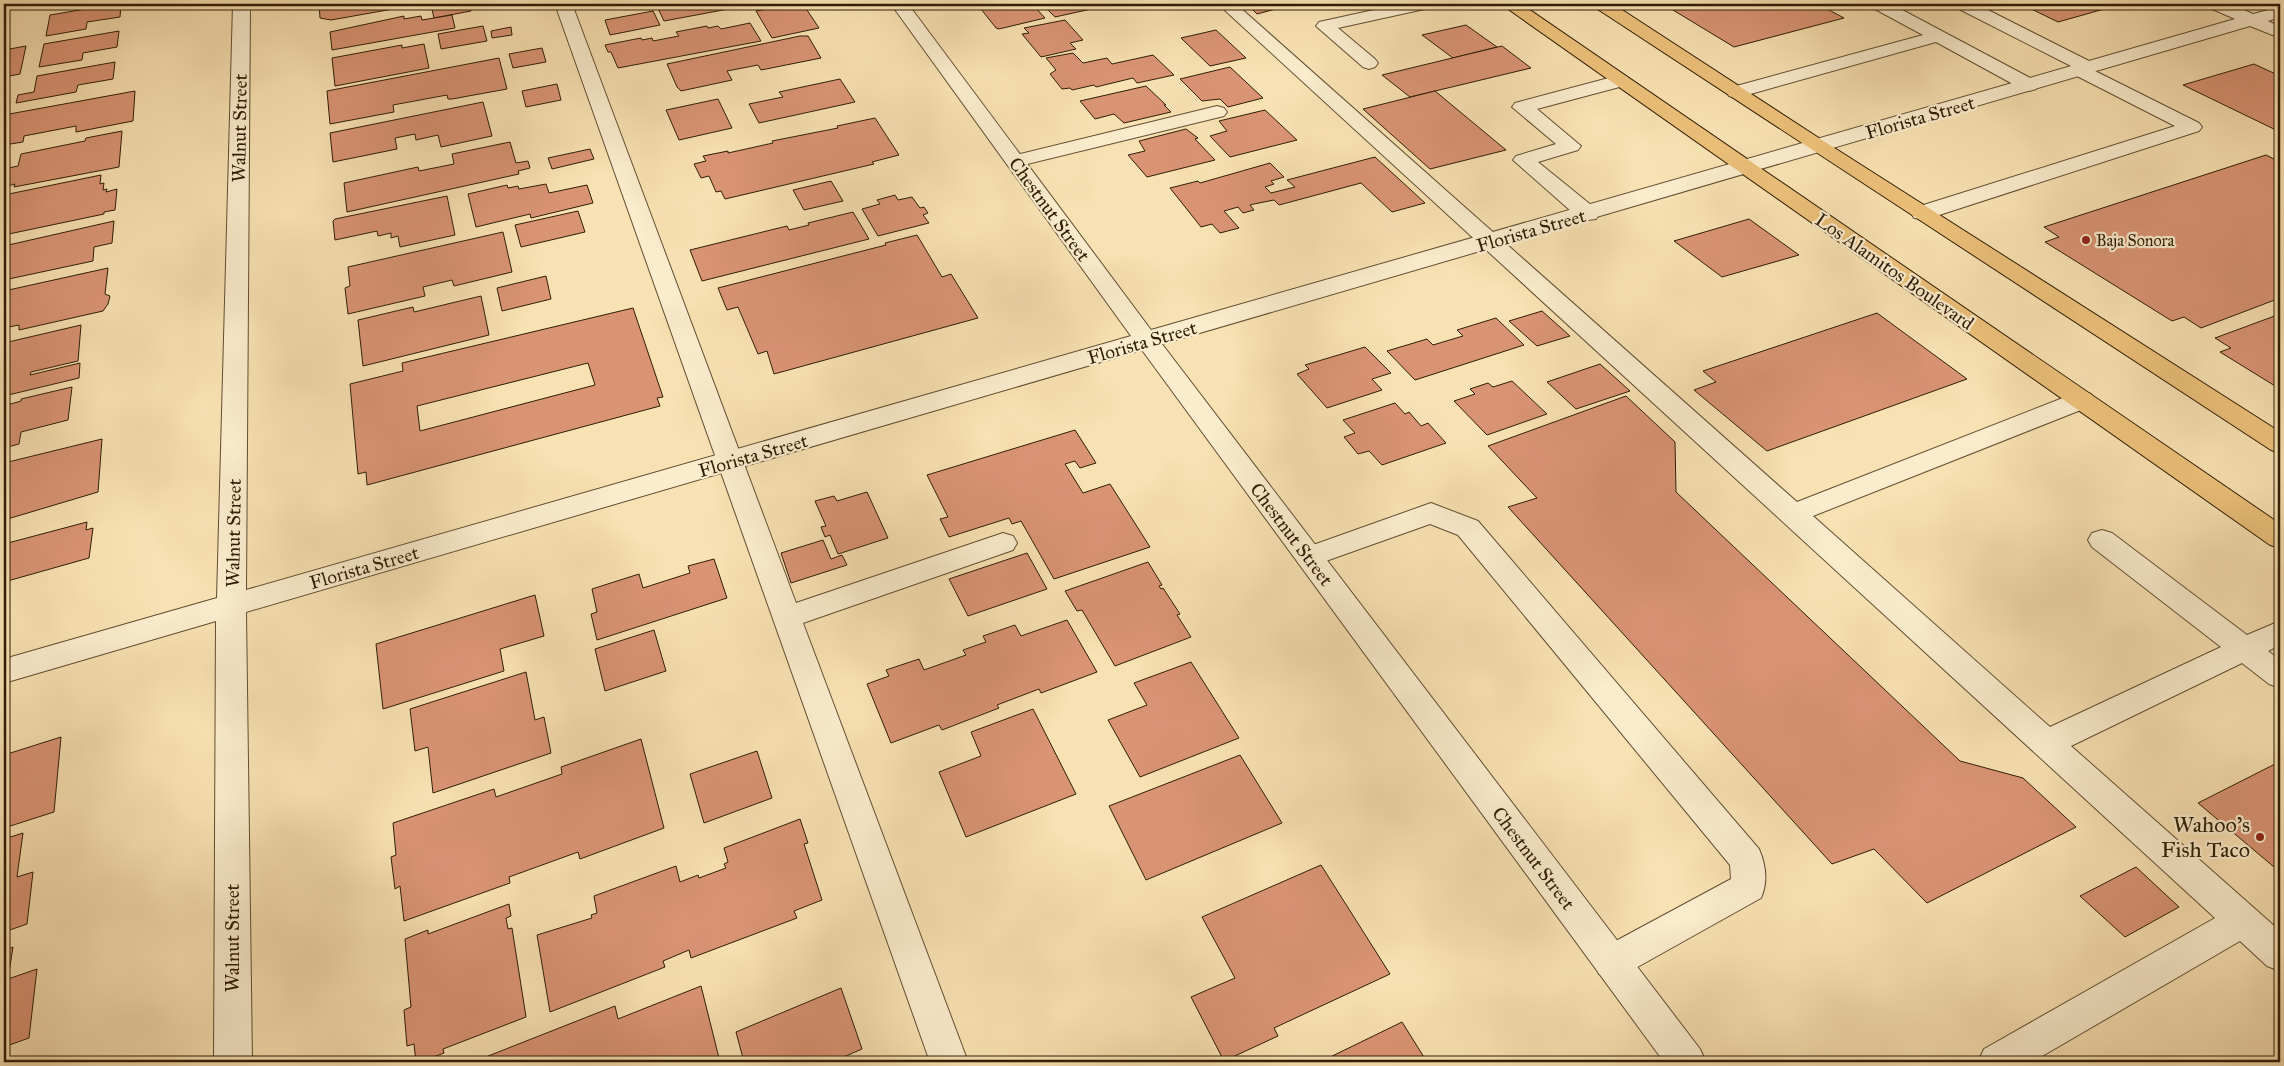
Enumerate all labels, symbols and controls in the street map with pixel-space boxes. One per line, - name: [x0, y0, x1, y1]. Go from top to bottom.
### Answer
- street label: Walnut Street: [227, 73, 252, 183]
- street label: Florista Street: [1863, 91, 1978, 144]
- street label: Chestnut Street: [1004, 153, 1095, 266]
- street label: Florista Street: [1474, 204, 1589, 257]
- street label: Los Alamitos Boulevard: [1811, 208, 1979, 335]
- place label: Baja Sonora: [2096, 231, 2175, 250]
- marker: Baja Sonora: [2080, 234, 2092, 246]
- street label: Florista Street: [1085, 316, 1200, 369]
- street label: Florista Street: [696, 429, 811, 482]
- street label: Walnut Street: [221, 478, 246, 588]
- street label: Chestnut Street: [1245, 478, 1338, 591]
- street label: Florista Street: [307, 541, 422, 594]
- street label: Chestnut Street: [1487, 802, 1580, 915]
- place label: Wahoo's Fish Taco: [2161, 811, 2250, 863]
- marker: Wahoo's Fish Taco: [2254, 831, 2266, 843]
- street label: Walnut Street: [221, 883, 244, 992]

